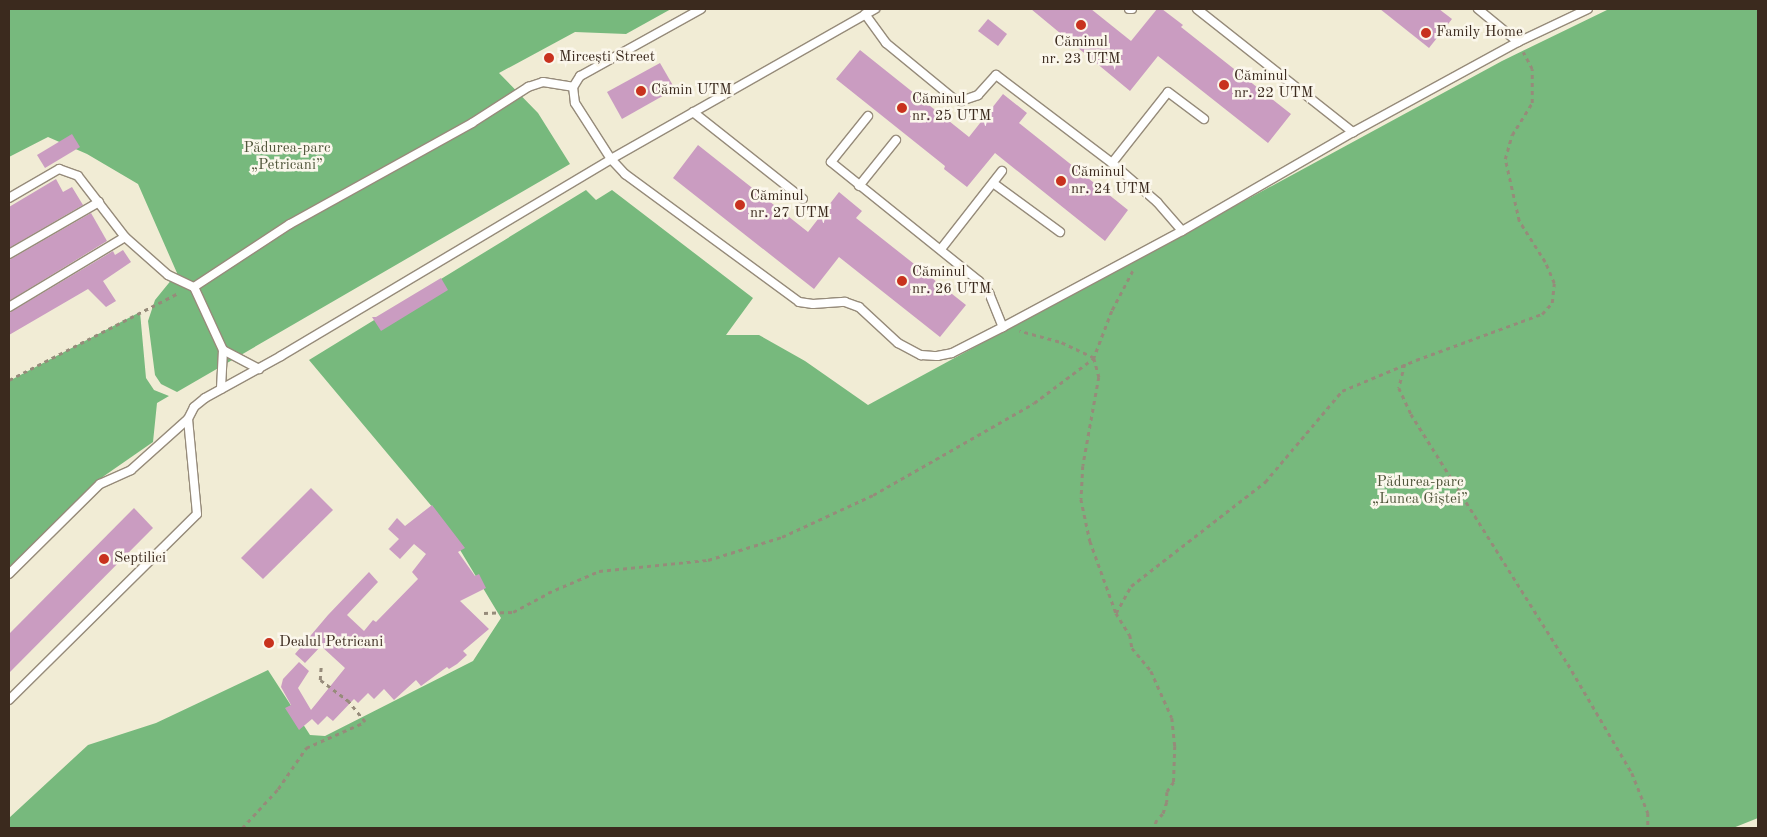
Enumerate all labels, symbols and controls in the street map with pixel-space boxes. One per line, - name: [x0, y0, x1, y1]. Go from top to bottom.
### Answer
- marker: Căminul nr. 23 UTM: [1075, 19, 1087, 31]
- place label: Family Home: [1436, 24, 1523, 42]
- marker: Family Home: [1420, 27, 1432, 39]
- place label: Căminul nr. 23 UTM: [1041, 33, 1121, 68]
- place label: Mircești Street: [559, 49, 655, 67]
- marker: Mircești Street: [543, 52, 555, 64]
- place label: Căminul nr. 22 UTM: [1234, 67, 1313, 102]
- marker: Căminul nr. 22 UTM: [1218, 79, 1230, 91]
- place label: Cămin UTM: [651, 82, 732, 100]
- marker: Cămin UTM: [635, 85, 647, 97]
- place label: Căminul nr. 25 UTM: [912, 90, 991, 125]
- marker: Căminul nr. 25 UTM: [896, 102, 908, 114]
- park label: Pădurea-parc „Petricani”: [244, 139, 330, 174]
- place label: Căminul nr. 24 UTM: [1071, 163, 1150, 198]
- marker: Căminul nr. 24 UTM: [1055, 175, 1067, 187]
- place label: Căminul nr. 27 UTM: [750, 187, 829, 222]
- marker: Căminul nr. 27 UTM: [734, 199, 746, 211]
- place label: Căminul nr. 26 UTM: [912, 263, 991, 298]
- marker: Căminul nr. 26 UTM: [896, 275, 908, 287]
- park label: Pădurea-parc „Lunca Gîștei”: [1372, 473, 1468, 508]
- place label: Septilici: [114, 550, 166, 568]
- marker: Septilici: [98, 553, 110, 565]
- place label: Dealul Petricani: [279, 634, 383, 652]
- marker: Dealul Petricani: [263, 637, 275, 649]

